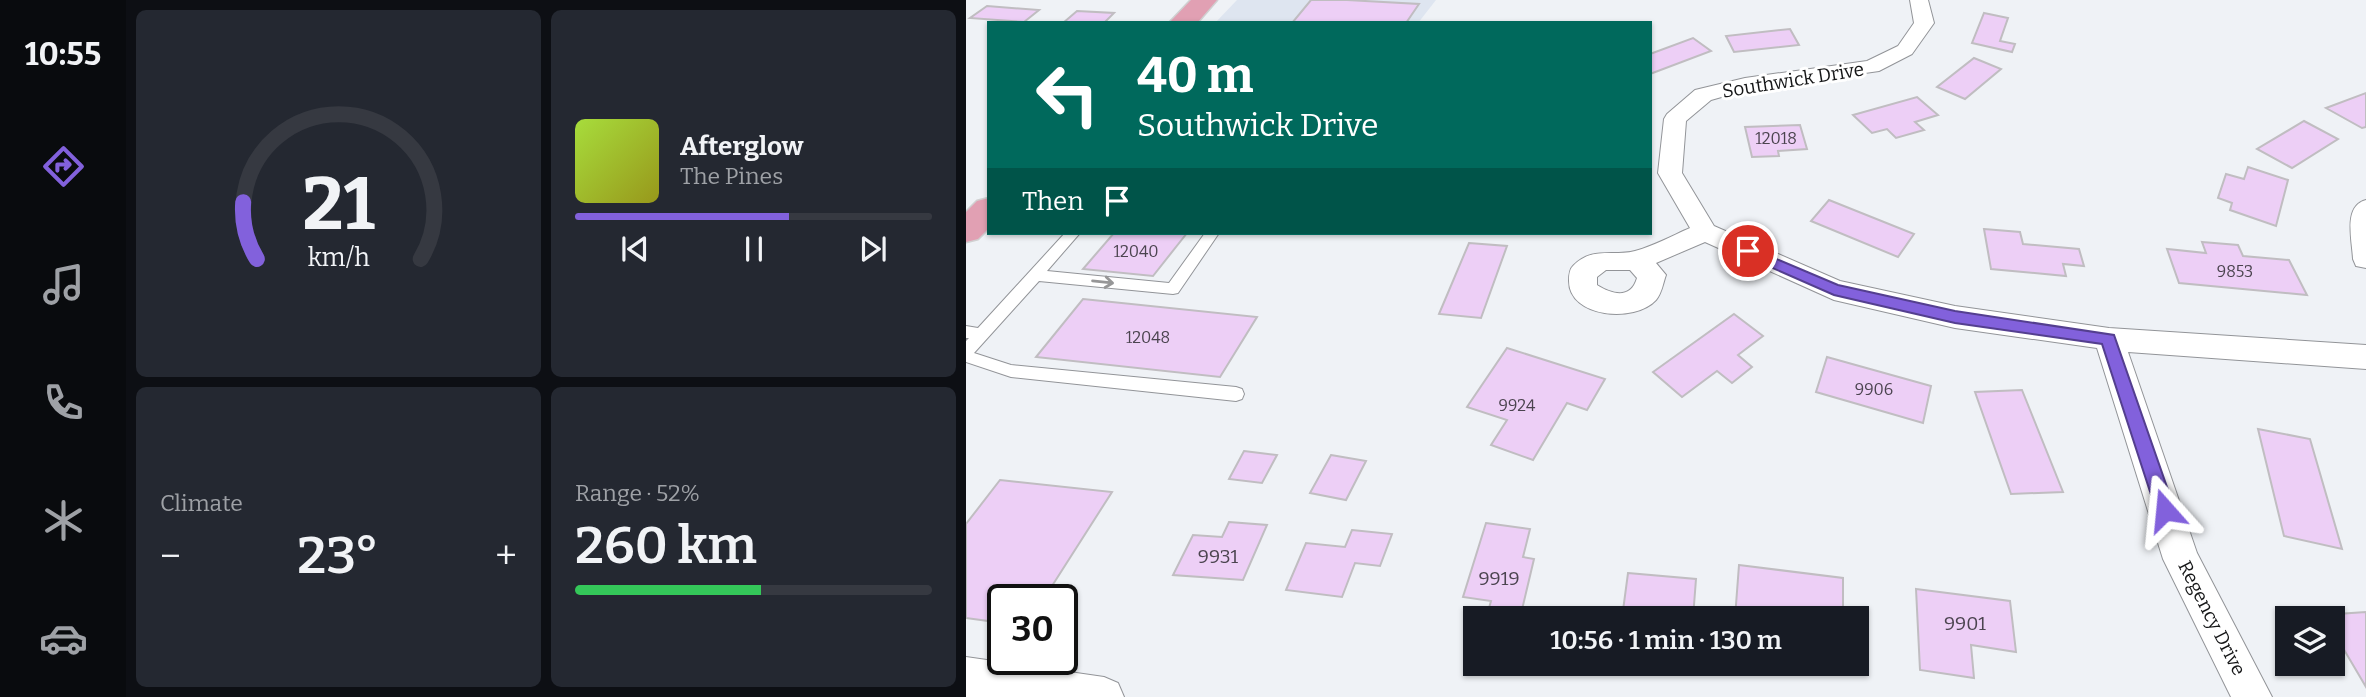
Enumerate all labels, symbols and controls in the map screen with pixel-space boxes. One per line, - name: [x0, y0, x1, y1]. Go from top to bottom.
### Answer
- text: 10:55: [25, 35, 101, 73]
- text: 40 m: [1137, 46, 1254, 105]
- icon: left: [1022, 49, 1113, 140]
- street label: Southwick Drive: [1720, 57, 1866, 103]
- text: Southwick Drive: [1137, 106, 1379, 144]
- house number: 12018: [1755, 129, 1797, 148]
- text: Afterglow: [680, 131, 803, 162]
- icon: directions: [39, 142, 88, 191]
- text: 21: [302, 162, 375, 249]
- text: The Pines: [680, 162, 783, 190]
- icon: arrive: [1098, 182, 1136, 220]
- text: Then: [1022, 186, 1084, 217]
- pin: [1718, 221, 1778, 281]
- icon: previous: [616, 230, 654, 268]
- icon: pause: [735, 230, 773, 268]
- icon: next: [854, 230, 892, 268]
- icon: arrive: [1729, 232, 1767, 270]
- house number: 12040: [1113, 242, 1159, 261]
- text: km/h: [308, 243, 370, 273]
- icon: music: [39, 260, 88, 309]
- house number: 9853: [2217, 262, 2253, 281]
- one-way arrow: [1091, 276, 1114, 289]
- house number: 12048: [1126, 328, 1170, 347]
- icon: phone: [39, 378, 88, 427]
- house number: 9906: [1855, 380, 1893, 399]
- house number: 9924: [1499, 396, 1536, 415]
- position arrow: [2128, 473, 2202, 547]
- text: Range · 52%: [575, 479, 700, 507]
- text: Climate: [160, 489, 243, 517]
- icon: climate: [39, 496, 88, 545]
- text: 260 km: [575, 514, 757, 577]
- text: 23°: [297, 524, 379, 587]
- text: −: [160, 533, 181, 579]
- text: +: [495, 533, 517, 579]
- house number: 9931: [1198, 545, 1238, 568]
- street label: Regency Drive: [2173, 557, 2251, 679]
- house number: 9919: [1478, 567, 1520, 590]
- speed limit sign: 30: [987, 584, 1078, 675]
- map controls: [2275, 606, 2345, 676]
- button: layers: [2275, 606, 2345, 676]
- house number: 9901: [1944, 612, 1986, 635]
- icon: car: [39, 614, 88, 663]
- text: 10:56 · 1 min · 130 m: [1550, 625, 1782, 656]

